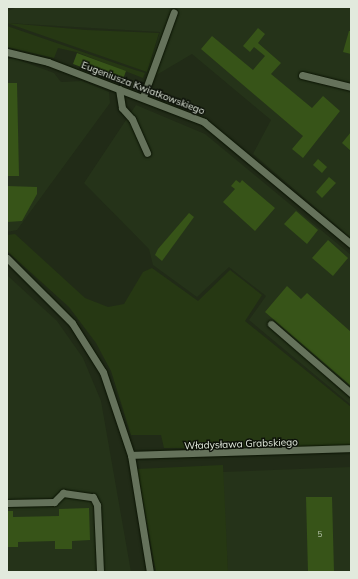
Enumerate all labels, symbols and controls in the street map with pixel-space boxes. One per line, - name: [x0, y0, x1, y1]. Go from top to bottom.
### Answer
- street label: Eugeniusza Kwiatkowskiego: [80, 59, 206, 117]
- street label: Władysława Grabskiego: [184, 436, 298, 452]
- house number: 5: [318, 530, 322, 540]

